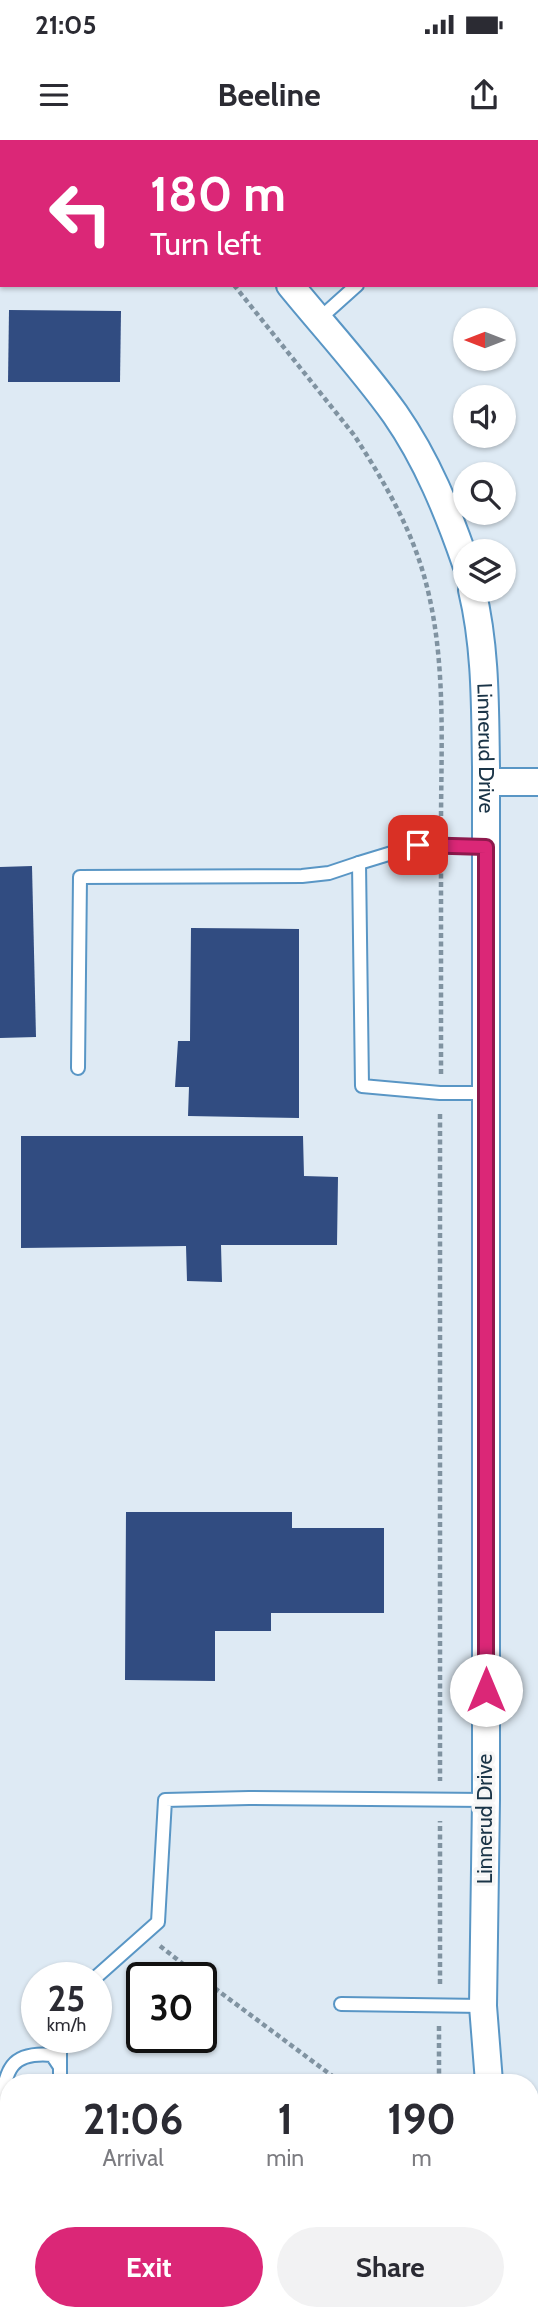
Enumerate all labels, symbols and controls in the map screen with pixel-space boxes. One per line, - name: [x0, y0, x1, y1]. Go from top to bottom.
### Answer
- text: 21:05: [35, 9, 96, 41]
- text: Beeline: [217, 75, 321, 114]
- icon: menu: [35, 76, 73, 114]
- icon: share: [465, 76, 503, 114]
- text: 180 m: [150, 164, 286, 223]
- icon: left: [35, 168, 126, 259]
- text: Turn left: [150, 224, 261, 263]
- north arrow: [453, 308, 516, 371]
- map controls: [453, 308, 516, 602]
- button: sound: [453, 385, 516, 448]
- button: search: [453, 462, 516, 525]
- button: layers: [453, 539, 516, 602]
- street label: Linnerud Drive: [472, 682, 499, 814]
- pin: [388, 815, 448, 875]
- icon: arrive: [399, 826, 437, 864]
- position arrow: [449, 1653, 523, 1727]
- street label: Linnerud Drive: [472, 1754, 497, 1884]
- speed limit sign: 30: [126, 1962, 217, 2053]
- text: 25: [48, 1977, 85, 2020]
- text: km/h: [47, 2014, 86, 2036]
- text: 21:06: [83, 2093, 183, 2145]
- text: 1: [278, 2093, 293, 2145]
- text: 190: [387, 2093, 456, 2145]
- text: Arrival: [103, 2144, 164, 2172]
- text: min: [266, 2144, 304, 2172]
- text: m: [412, 2144, 432, 2172]
- button: Exit: [35, 2227, 263, 2307]
- button: Share: [277, 2227, 504, 2307]

